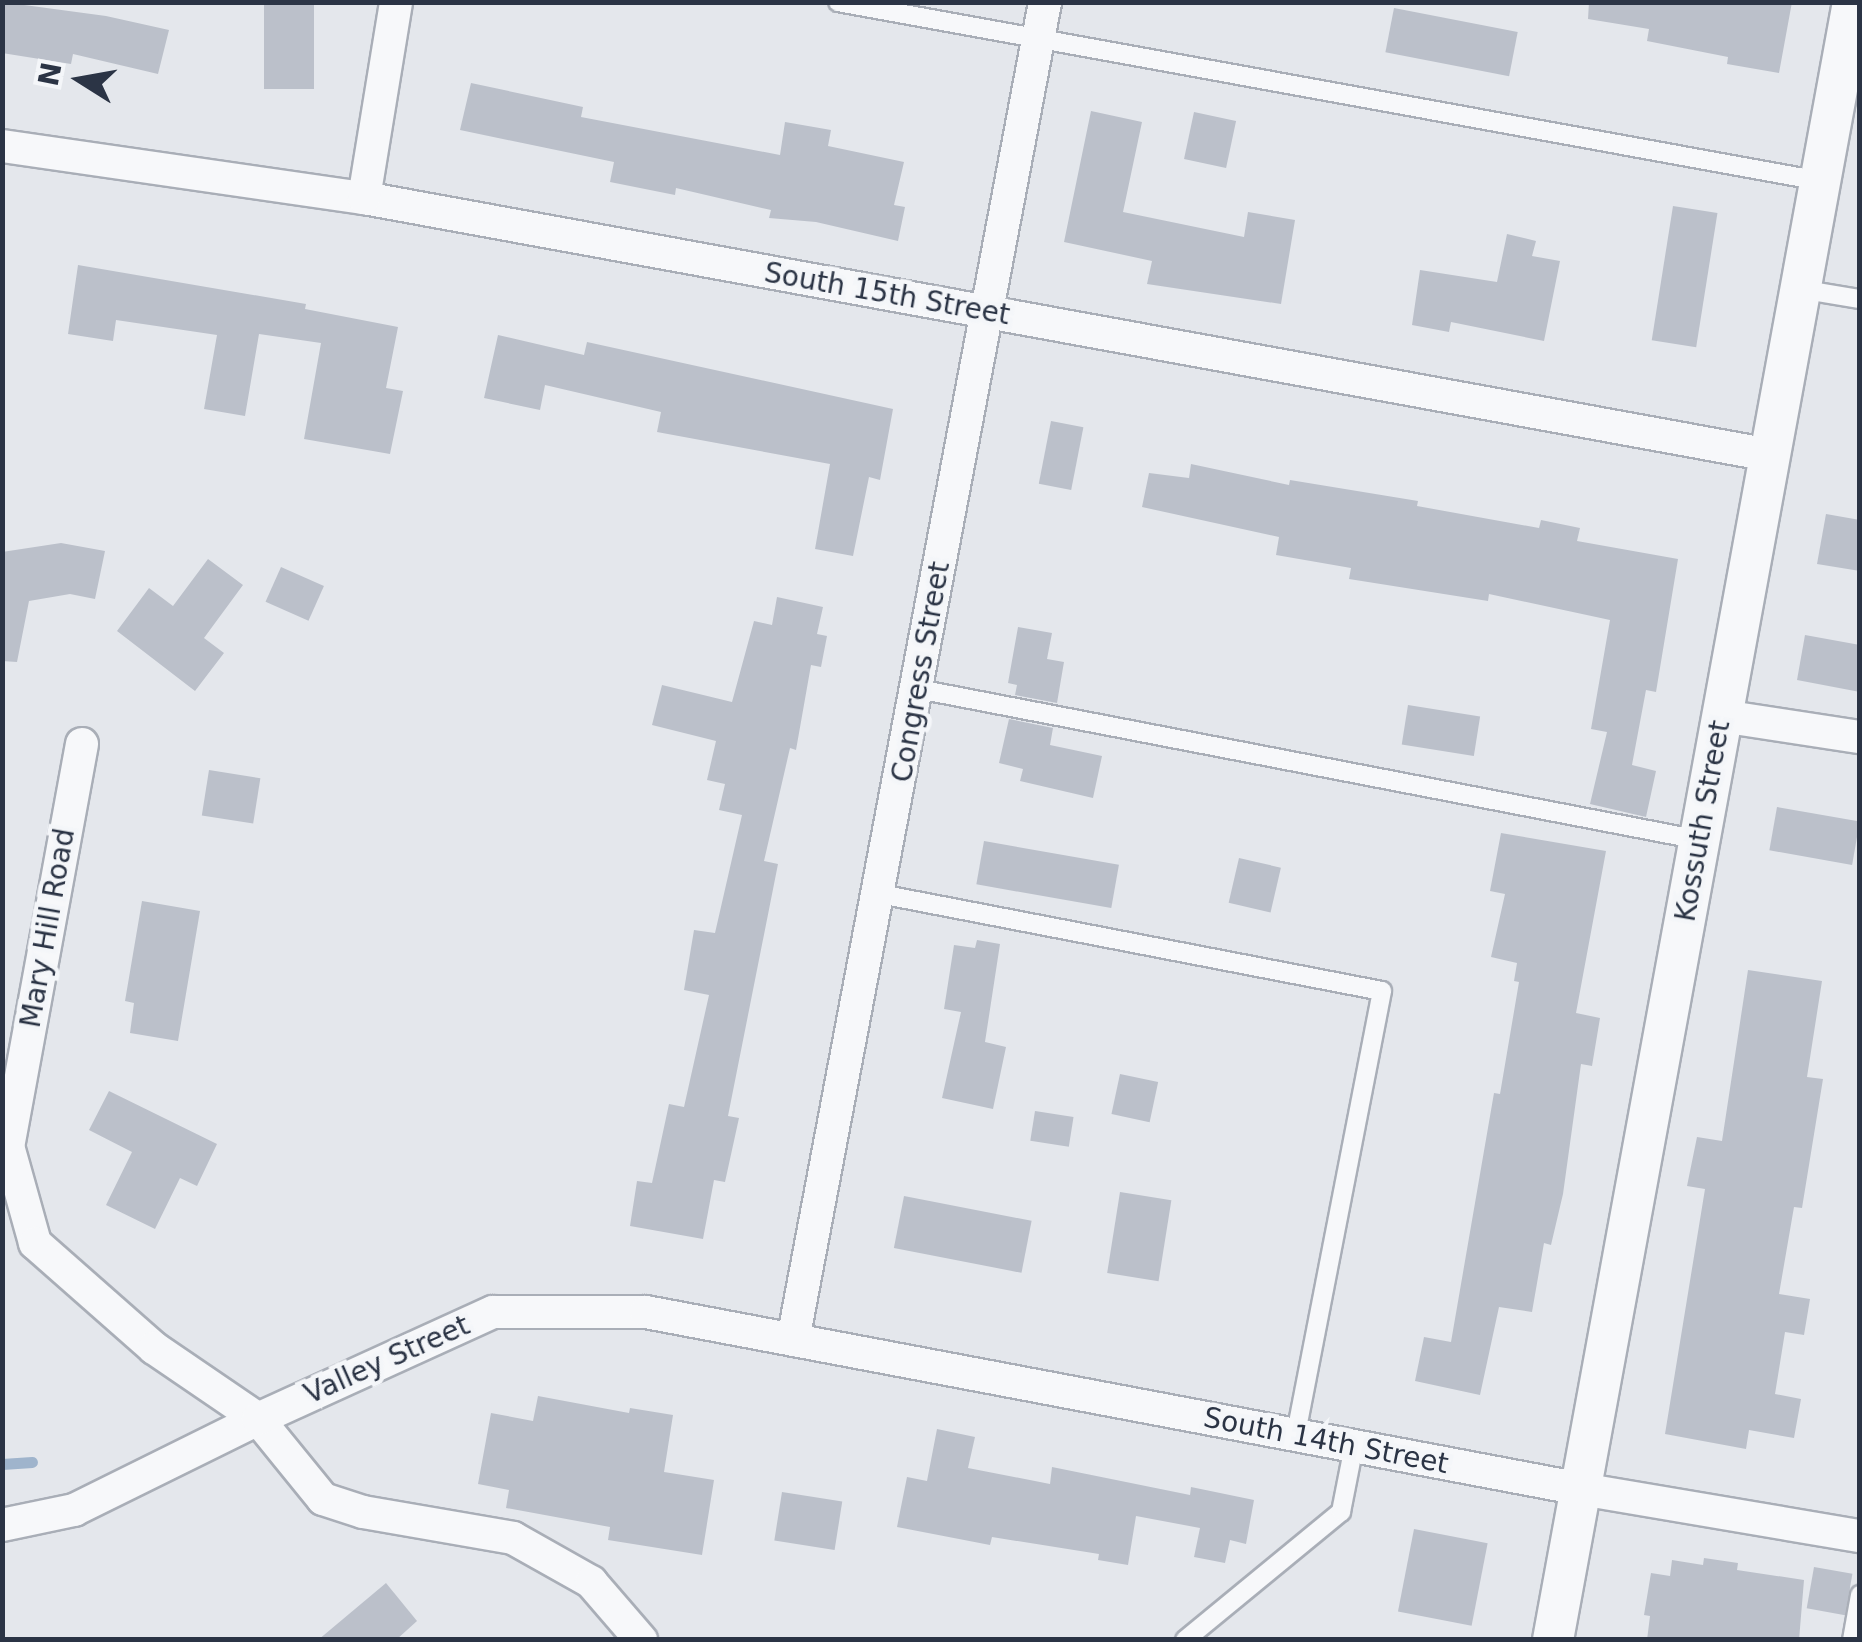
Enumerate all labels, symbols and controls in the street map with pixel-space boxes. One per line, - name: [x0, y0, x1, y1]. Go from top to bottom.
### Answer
- north arrow: [30, 30, 130, 130]
- text: N: [32, 60, 68, 89]
- street label: South 15th Street: [762, 256, 1012, 332]
- street label: Congress Street: [885, 559, 957, 785]
- street label: Kossuth Street: [1669, 718, 1737, 924]
- street label: Mary Hill Road: [14, 826, 82, 1030]
- street label: Valley Street: [299, 1309, 475, 1411]
- street label: South 14th Street: [1201, 1401, 1451, 1481]

